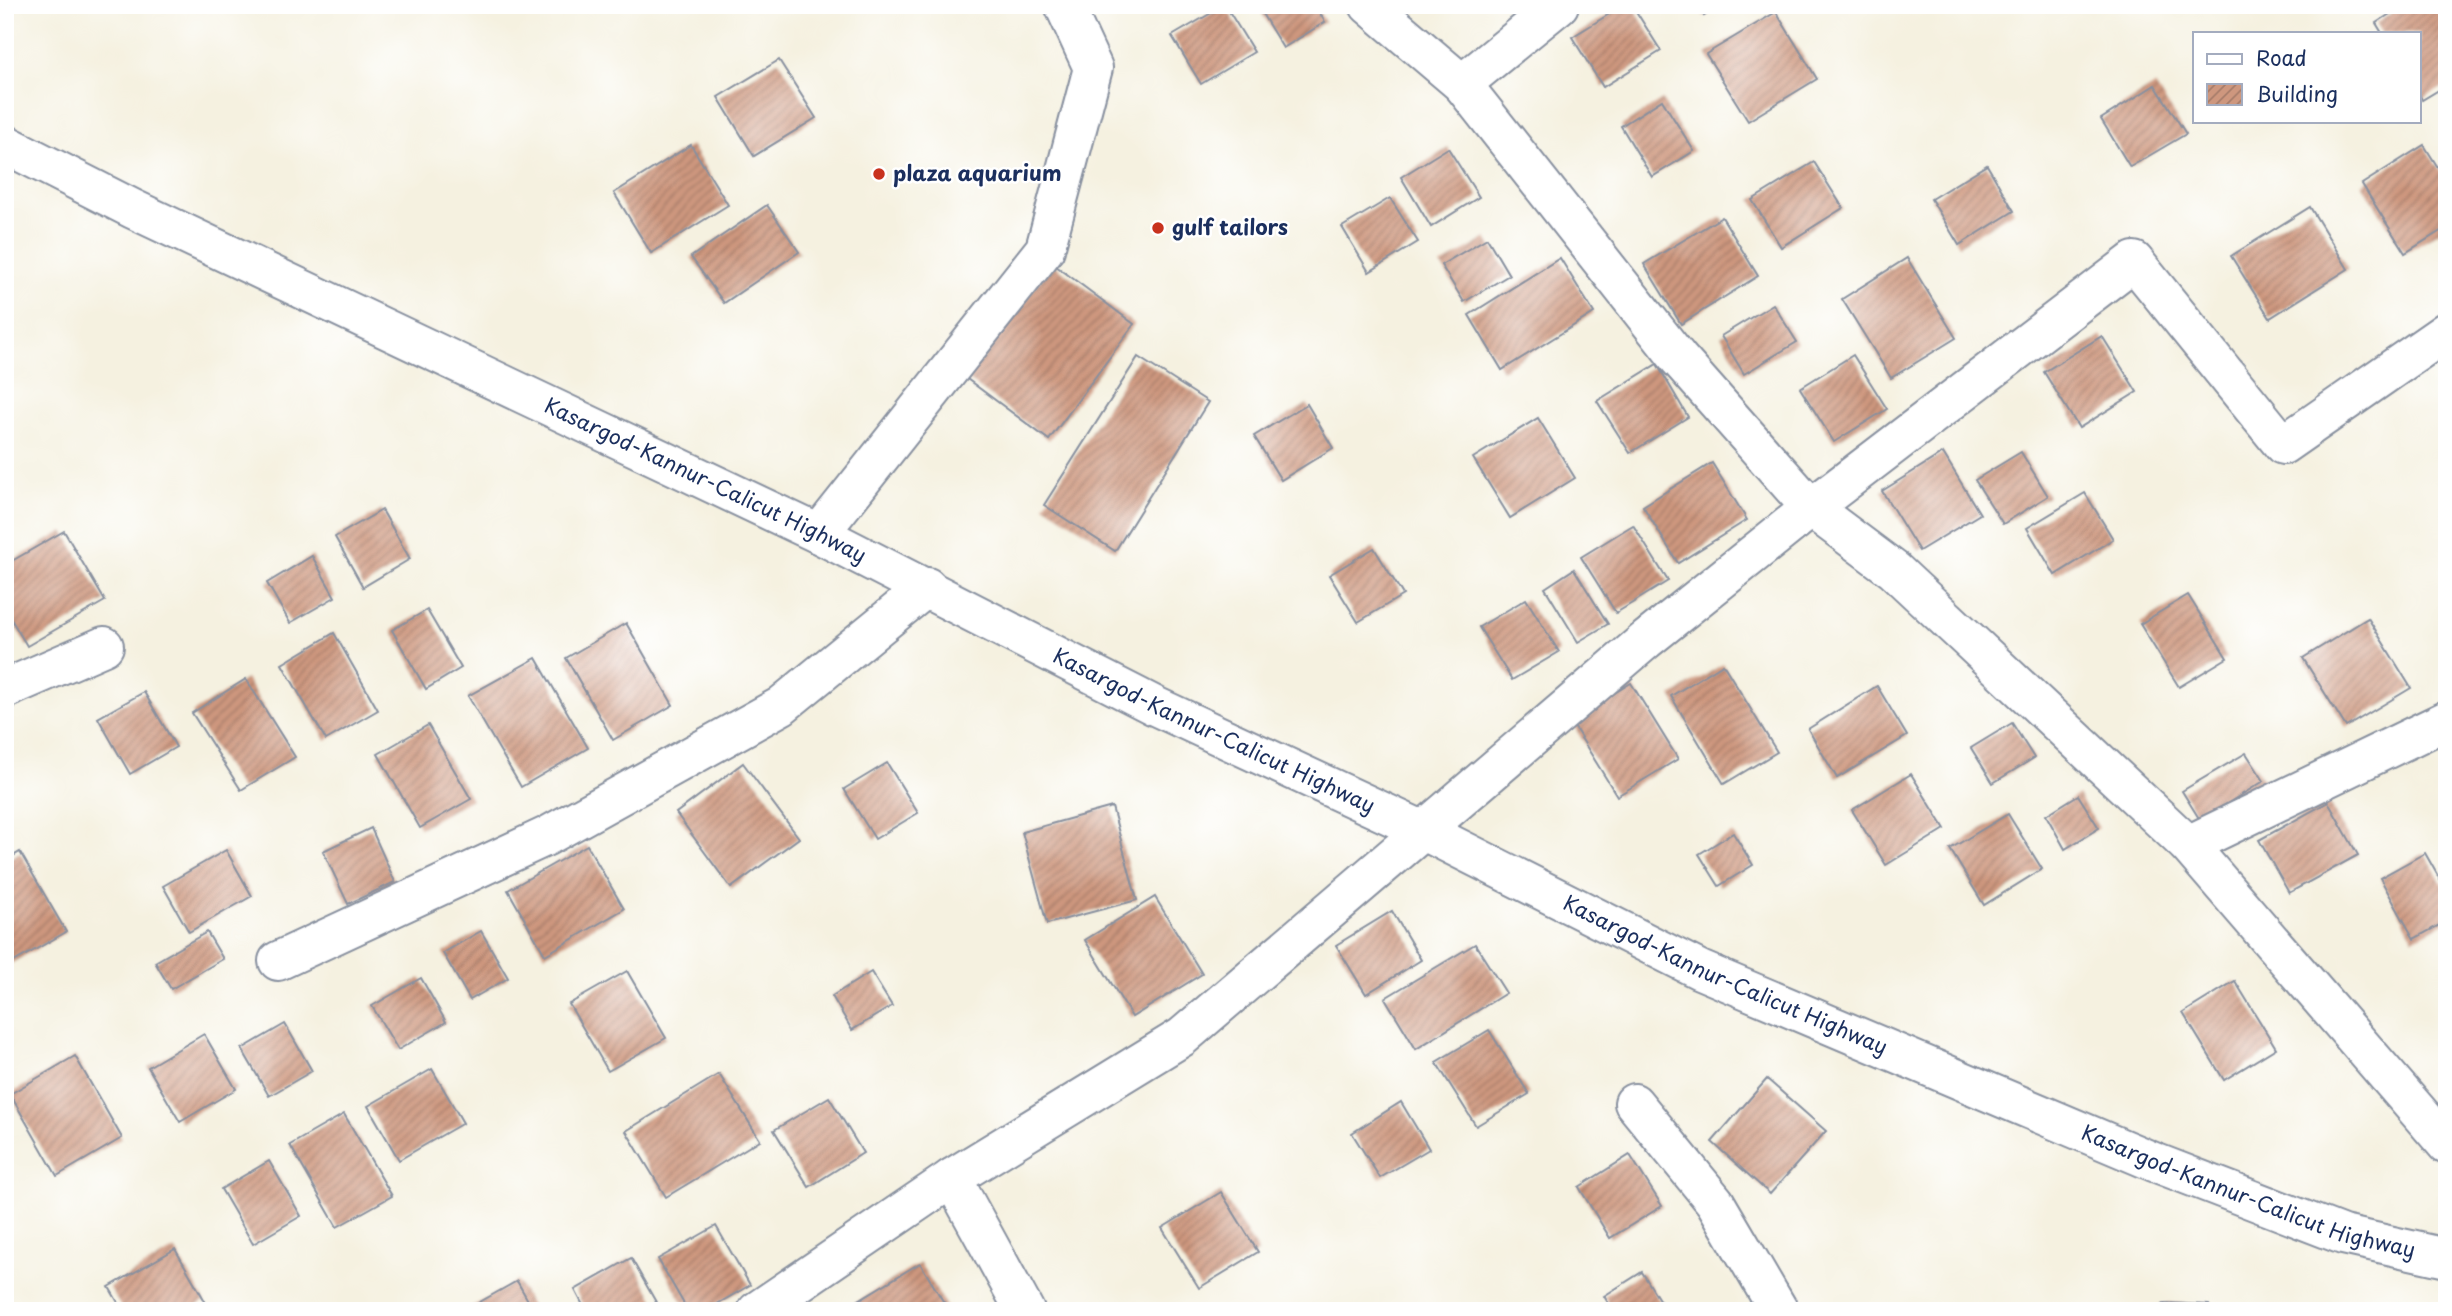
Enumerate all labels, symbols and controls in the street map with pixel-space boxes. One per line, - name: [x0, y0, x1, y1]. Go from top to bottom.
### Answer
- legend: [2193, 32, 2420, 122]
- text: Road: [2256, 41, 2307, 73]
- text: Building: [2256, 77, 2338, 109]
- place label: plaza aquarium: [893, 156, 1062, 188]
- marker: plaza aquarium: [871, 166, 887, 182]
- place label: gulf tailors: [1172, 210, 1288, 242]
- marker: gulf tailors: [1150, 220, 1166, 236]
- street label: Kasargod-Kannur-Calicut Highway: [540, 388, 873, 570]
- street label: Kasargod-Kannur-Calicut Highway: [1048, 639, 1381, 820]
- street label: Kasargod-Kannur-Calicut Highway: [1558, 886, 1893, 1062]
- street label: Kasargod-Kannur-Calicut Highway: [2077, 1115, 2419, 1265]

